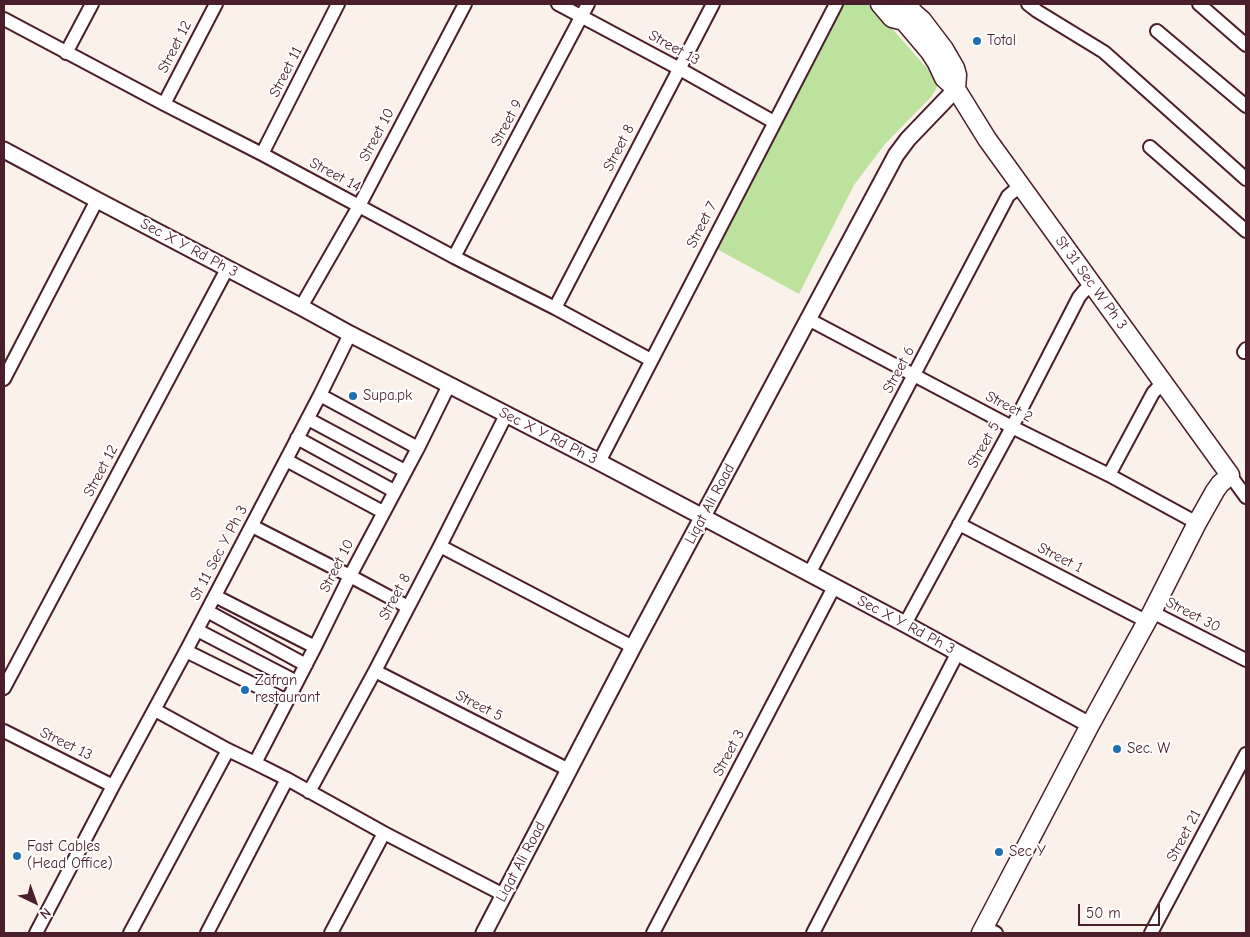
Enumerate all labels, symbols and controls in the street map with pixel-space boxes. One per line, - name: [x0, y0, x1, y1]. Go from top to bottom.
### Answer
- street label: Street 12: [154, 18, 196, 76]
- street label: Street 13: [645, 27, 703, 69]
- place label: Total: [987, 32, 1016, 50]
- marker: Total: [971, 35, 983, 47]
- street label: Street 11: [266, 44, 306, 100]
- street label: Street 9: [487, 96, 527, 150]
- street label: Street 10: [356, 105, 398, 165]
- street label: Street 8: [600, 122, 638, 174]
- street label: Street 14: [306, 154, 364, 196]
- street label: Street 7: [683, 199, 721, 251]
- street label: Sec X Y Rd Ph 3: [137, 215, 241, 281]
- street label: St 31 Sec W Ph 3: [1051, 233, 1131, 333]
- street label: Street 6: [879, 343, 919, 397]
- place label: Supa.pk: [363, 387, 412, 405]
- street label: Street 2: [982, 388, 1036, 426]
- marker: Supa.pk: [347, 390, 359, 402]
- street label: Sec X Y Rd Ph 3: [496, 403, 600, 469]
- street label: Street 5: [964, 418, 1004, 472]
- street label: Street 12: [80, 442, 122, 500]
- street label: Liqat Ali Road: [681, 461, 739, 547]
- street label: St 11 Sec Y Ph 3: [186, 502, 252, 604]
- street label: Street 10: [316, 536, 358, 596]
- street label: Street 1: [1034, 539, 1086, 577]
- street label: Street 8: [375, 571, 415, 623]
- street label: Sec X Y Rd Ph 3: [854, 592, 958, 658]
- street label: Street 30: [1162, 594, 1224, 636]
- place label: Zafran restaurant: [255, 672, 320, 707]
- marker: Zafran restaurant: [239, 684, 251, 696]
- street label: Street 5: [452, 686, 506, 726]
- street label: Street 13: [37, 724, 95, 764]
- street label: Street 3: [709, 727, 749, 779]
- place label: Sec. W: [1127, 740, 1170, 758]
- marker: Sec. W: [1111, 743, 1123, 755]
- street label: Street 21: [1163, 807, 1205, 865]
- street label: Liqat Ali Road: [492, 819, 550, 905]
- place label: Fast Cables (Head Office): [27, 838, 113, 873]
- place label: Sec Y: [1009, 843, 1046, 861]
- marker: Sec Y: [993, 846, 1005, 858]
- marker: Fast Cables (Head Office): [11, 850, 23, 862]
- north arrow: [10, 877, 60, 927]
- scale bar: [1080, 894, 1162, 926]
- text: N: [36, 904, 54, 923]
- text: 50 m: [1086, 904, 1121, 922]

